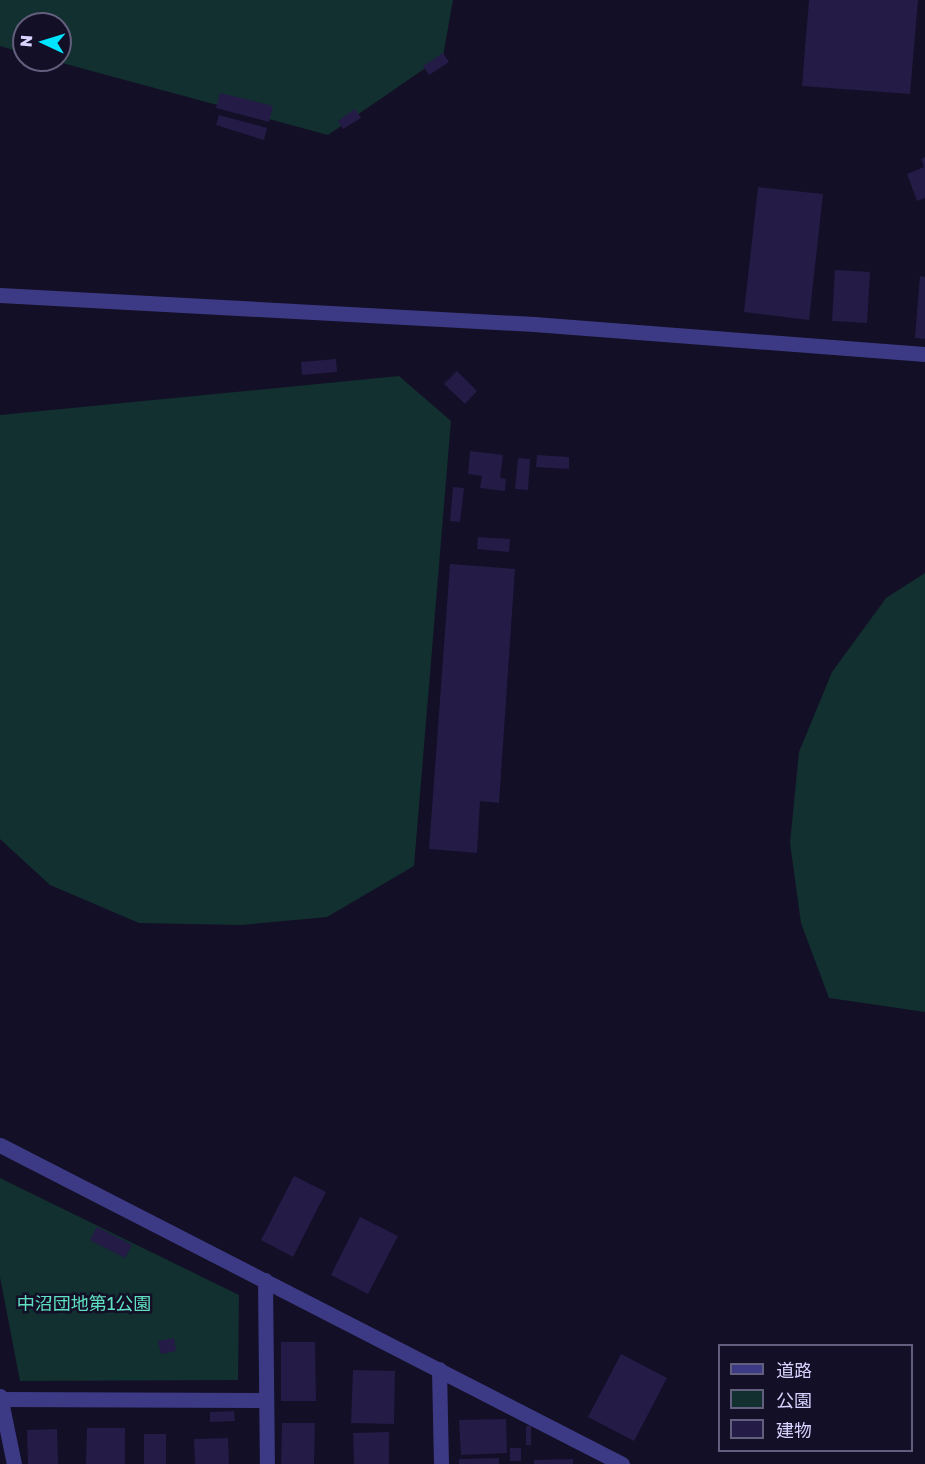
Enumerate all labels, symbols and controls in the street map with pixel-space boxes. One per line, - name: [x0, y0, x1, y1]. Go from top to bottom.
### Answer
- north arrow: [12, 12, 72, 72]
- text: N: [16, 34, 36, 48]
- park label: 中沼団地第1公園: [17, 1292, 151, 1314]
- legend: [718, 1344, 913, 1452]
- text: 道路: [776, 1359, 812, 1381]
- text: 公園: [776, 1389, 812, 1411]
- text: 建物: [776, 1419, 812, 1441]

